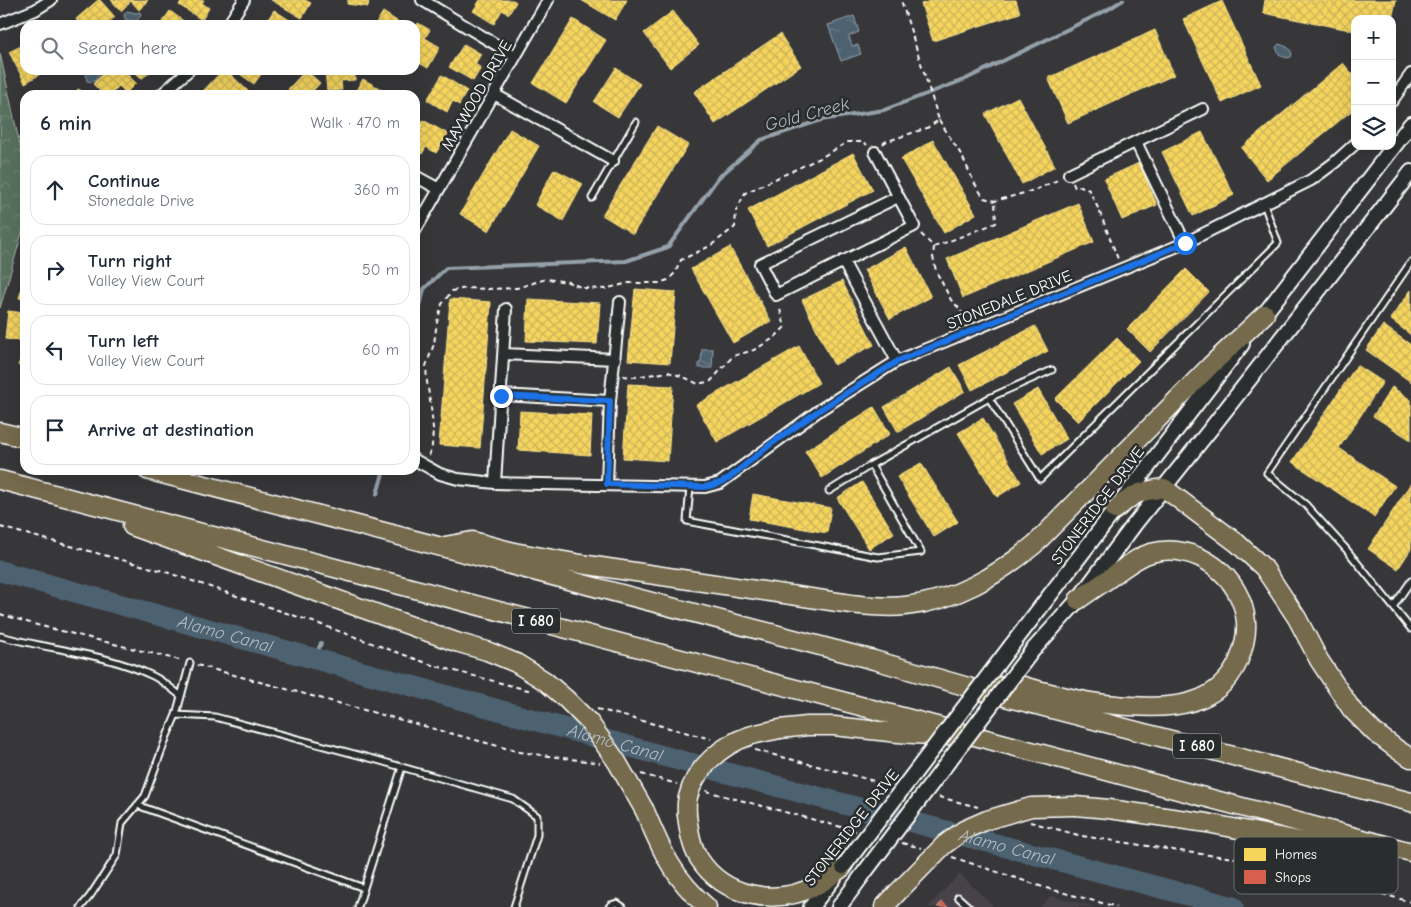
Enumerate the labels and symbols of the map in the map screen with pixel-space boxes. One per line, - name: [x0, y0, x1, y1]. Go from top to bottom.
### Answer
- street label: MAYWOOD DRIVE: [438, 37, 516, 154]
- water label: Gold Creek: [763, 93, 852, 136]
- route start: [1174, 232, 1197, 255]
- street label: STONEDALE DRIVE: [944, 267, 1075, 333]
- route end: [490, 385, 513, 408]
- street label: STONERIDGE DRIVE: [1048, 443, 1148, 568]
- road number: I 680: [512, 608, 560, 634]
- water label: Alamo Canal: [174, 611, 276, 658]
- water label: Alamo Canal: [565, 720, 666, 767]
- road number: I 680: [1173, 734, 1221, 758]
- street label: STONERIDGE DRIVE: [801, 765, 903, 890]
- water label: Alamo Canal: [956, 825, 1058, 870]
- legend: [1234, 837, 1398, 894]
- text: Homes: [1275, 846, 1317, 863]
- text: Shops: [1275, 869, 1311, 886]

